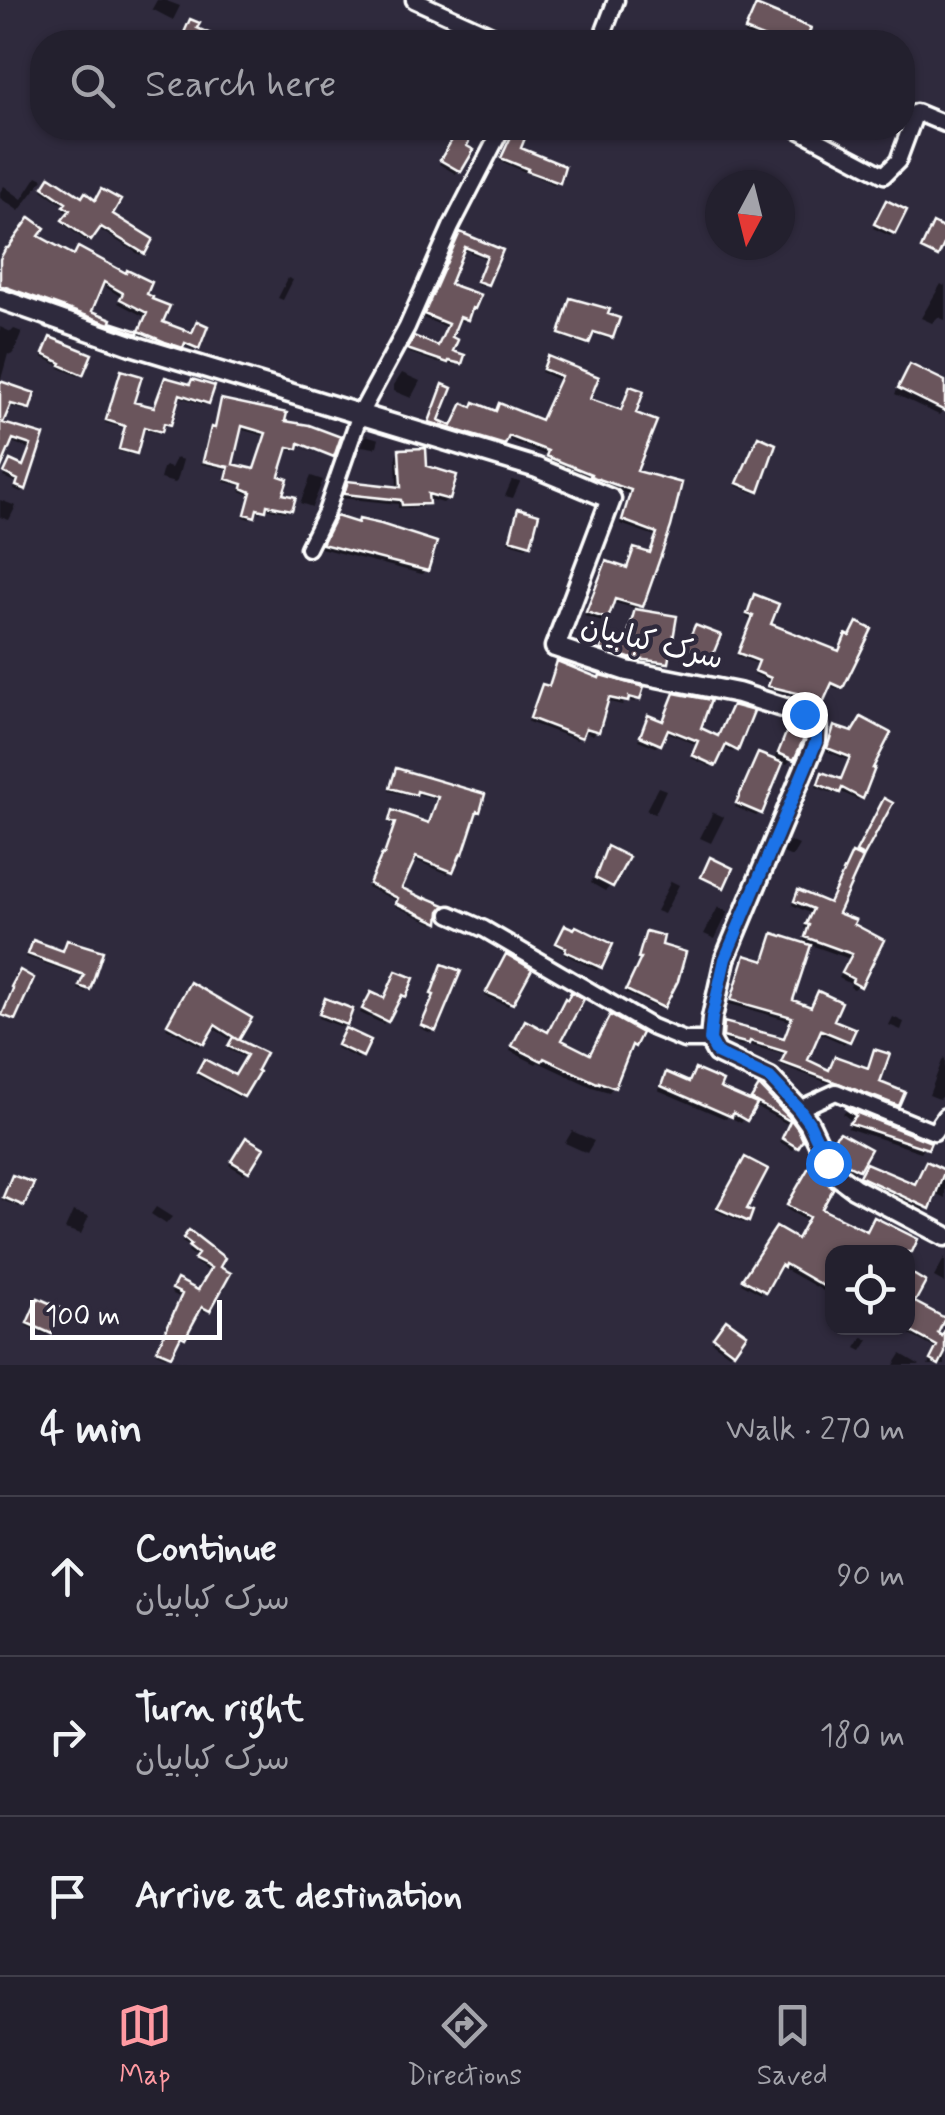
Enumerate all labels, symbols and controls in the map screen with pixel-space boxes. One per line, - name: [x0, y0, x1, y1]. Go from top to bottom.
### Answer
- search box: [30, 30, 915, 140]
- icon: search: [65, 58, 120, 113]
- text: Search here: [145, 61, 336, 110]
- north arrow: [705, 170, 795, 260]
- street label: سرک کبابیان: [577, 607, 727, 679]
- route end: [782, 692, 828, 738]
- route start: [806, 1141, 852, 1187]
- map controls: [825, 1245, 915, 1335]
- button: locate: [825, 1245, 915, 1335]
- scale bar: [30, 1295, 222, 1340]
- text: 100 m: [45, 1299, 120, 1336]
- text: 4 min: [40, 1403, 142, 1458]
- text: Walk · 270 m: [726, 1409, 905, 1451]
- text: Continue: [135, 1525, 277, 1574]
- icon: ahead: [40, 1549, 95, 1604]
- text: 90 m: [837, 1555, 905, 1597]
- text: سرک کبابیان: [135, 1579, 290, 1621]
- text: Turn right: [135, 1685, 304, 1734]
- icon: right: [40, 1709, 95, 1764]
- text: 180 m: [820, 1715, 905, 1757]
- text: سرک کبابیان: [135, 1739, 290, 1781]
- icon: arrive: [40, 1869, 95, 1924]
- text: Arrive at destination: [135, 1872, 462, 1921]
- tab: Map: [117, 1998, 172, 2095]
- tab: Directions: [407, 1998, 522, 2095]
- tab: Saved: [757, 1998, 828, 2095]

